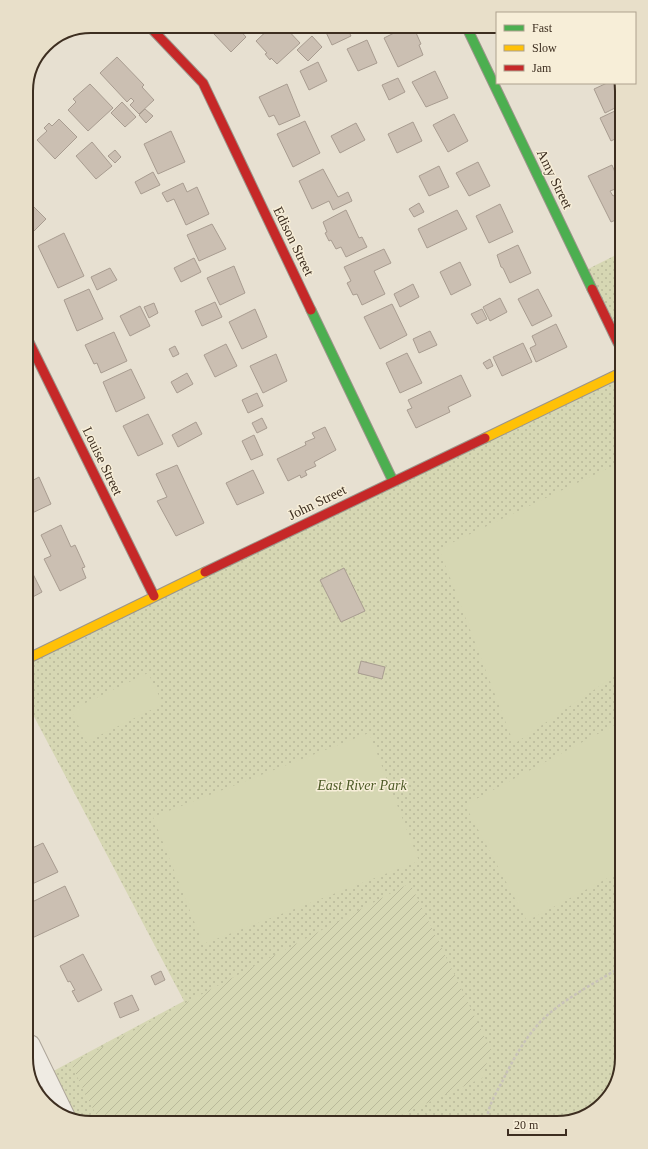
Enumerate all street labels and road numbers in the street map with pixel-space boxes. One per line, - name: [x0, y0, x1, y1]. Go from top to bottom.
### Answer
- street label: Amy Street: [534, 147, 575, 211]
- street label: Edison Street: [270, 204, 317, 278]
- street label: Louise Street: [80, 425, 126, 498]
- street label: John Street: [286, 482, 349, 523]

